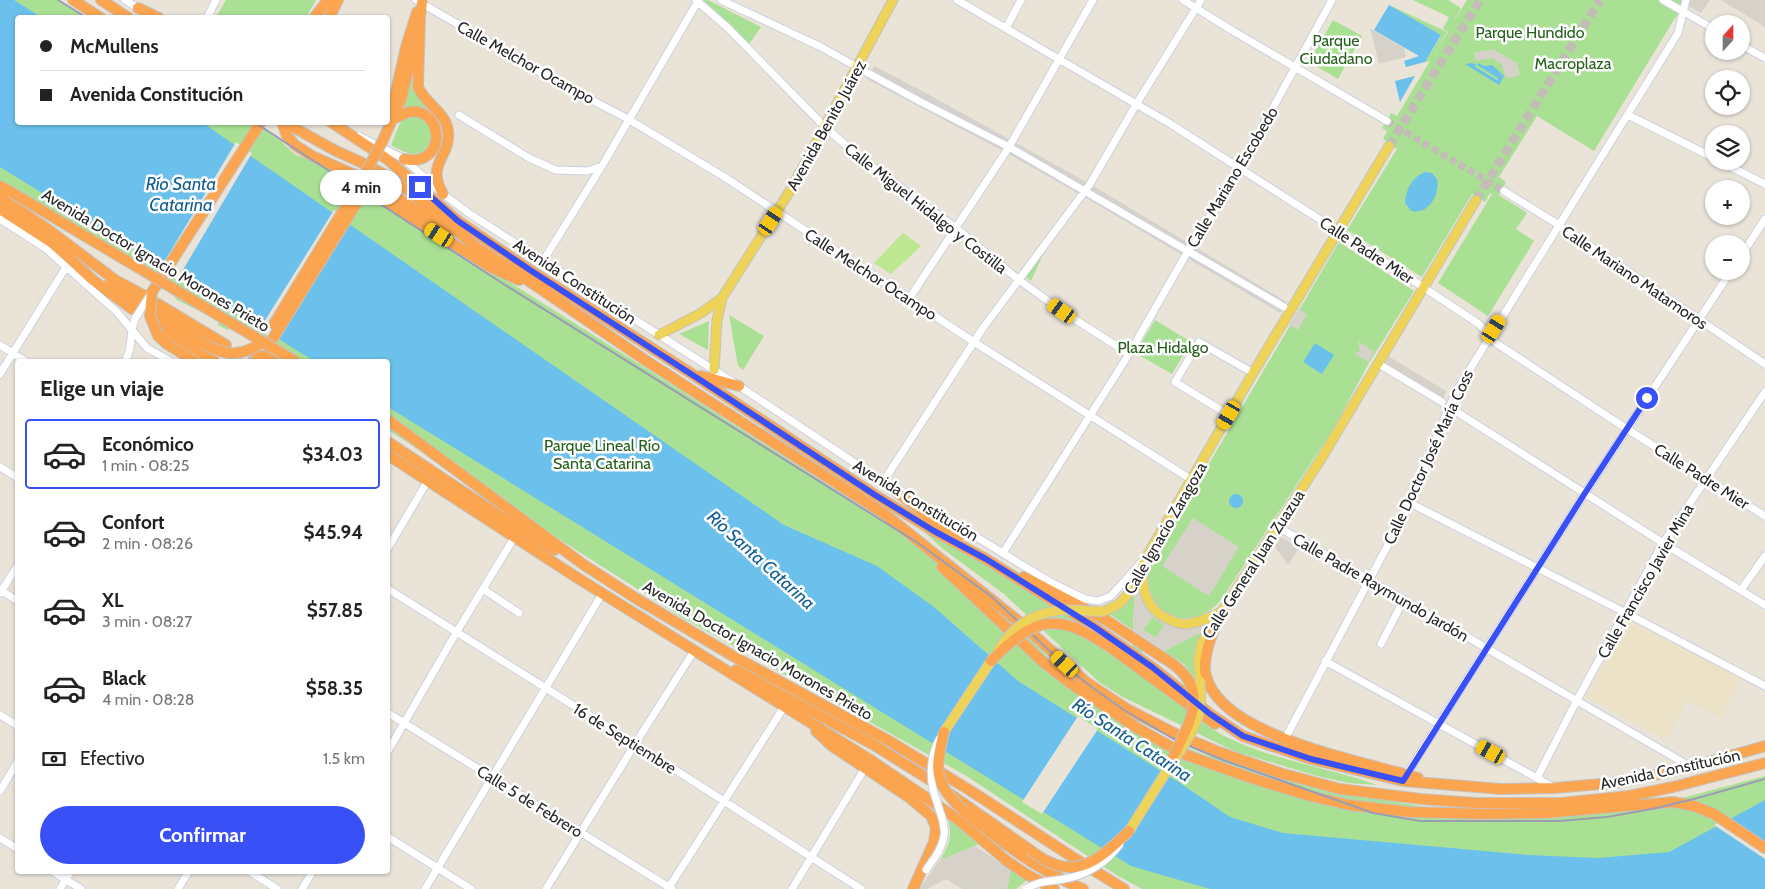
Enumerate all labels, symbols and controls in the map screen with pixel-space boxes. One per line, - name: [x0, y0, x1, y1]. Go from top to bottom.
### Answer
- north arrow: [1705, 15, 1750, 60]
- map controls: [1705, 15, 1750, 280]
- street label: Calle Melchor Ocampo: [454, 17, 598, 108]
- park label: Parque Hundido: [1476, 23, 1585, 42]
- park label: Parque Ciudadano: [1300, 31, 1373, 68]
- text: McMullens: [70, 35, 158, 58]
- park label: Macroplaza: [1534, 54, 1612, 73]
- street label: Avenida Benito Juárez: [783, 56, 870, 194]
- button: locate: [1705, 70, 1750, 115]
- text: Avenida Constitución: [70, 83, 243, 106]
- street label: Calle Mariano Escobedo: [1183, 103, 1282, 251]
- button: layers: [1705, 125, 1750, 170]
- street label: Calle Miguel Hidalgo y Costilla: [841, 139, 1011, 278]
- callout: 4 min: [320, 170, 402, 204]
- water label: Río Santa Catarina: [146, 173, 216, 216]
- route end: [409, 176, 431, 198]
- text: 4 min: [341, 178, 381, 197]
- button: +: [1705, 180, 1750, 225]
- street label: Avenida Doctor Ignacio Morones Prieto: [39, 185, 273, 336]
- car: [756, 204, 785, 238]
- street label: Calle Padre Mier: [1316, 213, 1418, 288]
- car: [422, 221, 455, 249]
- street label: Calle Mariano Matamoros: [1558, 222, 1711, 333]
- street label: Calle Melchor Ocampo: [801, 225, 941, 324]
- street label: Avenida Constitución: [510, 235, 640, 328]
- button: −: [1705, 235, 1750, 280]
- car: [1045, 296, 1078, 326]
- car: [1479, 312, 1508, 346]
- park label: Plaza Hidalgo: [1118, 338, 1209, 357]
- street label: Calle Doctor José María Coss: [1380, 367, 1477, 547]
- text: Elige un viaje: [40, 375, 164, 402]
- route start: [1636, 387, 1658, 409]
- car: [1215, 398, 1242, 432]
- icon: car: [42, 432, 87, 477]
- text: Económico: [102, 433, 194, 456]
- park label: Parque Lineal Río Santa Catarina: [544, 436, 660, 473]
- street label: Calle Padre Mier: [1651, 440, 1754, 514]
- text: $34.03: [302, 443, 363, 466]
- text: 1 min · 08:25: [102, 456, 189, 475]
- street label: Avenida Constitución: [850, 456, 982, 545]
- street label: Calle Ignacio Zaragoza: [1120, 459, 1211, 598]
- street label: Calle General Juan Zuazua: [1198, 486, 1309, 642]
- street label: Calle Francisco Javier Mina: [1593, 500, 1698, 662]
- water label: Río Santa Catarina: [703, 506, 819, 614]
- icon: car: [42, 510, 87, 555]
- text: Confort: [102, 511, 165, 534]
- text: $45.94: [304, 521, 363, 544]
- street label: Calle Padre Raymundo Jardón: [1290, 529, 1472, 646]
- text: 2 min · 08:26: [102, 534, 193, 553]
- street label: Avenida Doctor Ignacio Morones Prieto: [640, 577, 876, 724]
- icon: car: [42, 588, 87, 633]
- text: XL: [102, 589, 123, 612]
- text: $57.85: [307, 599, 363, 622]
- text: 3 min · 08:27: [102, 612, 192, 631]
- car: [1048, 648, 1081, 680]
- icon: car: [42, 666, 87, 711]
- text: Black: [102, 667, 146, 690]
- text: $58.35: [306, 677, 363, 700]
- text: 4 min · 08:28: [102, 690, 195, 709]
- water label: Río Santa Catarina: [1068, 693, 1196, 787]
- street label: 16 de Septiembre: [570, 699, 680, 778]
- car: [1474, 738, 1507, 766]
- icon: cash: [40, 745, 68, 773]
- street label: Avenida Constitución: [1598, 745, 1742, 794]
- text: Efectivo: [80, 747, 145, 770]
- text: 1.5 km: [323, 749, 365, 768]
- street label: Calle 5 de Febrero: [473, 761, 586, 842]
- button: Confirmar: [40, 806, 365, 864]

